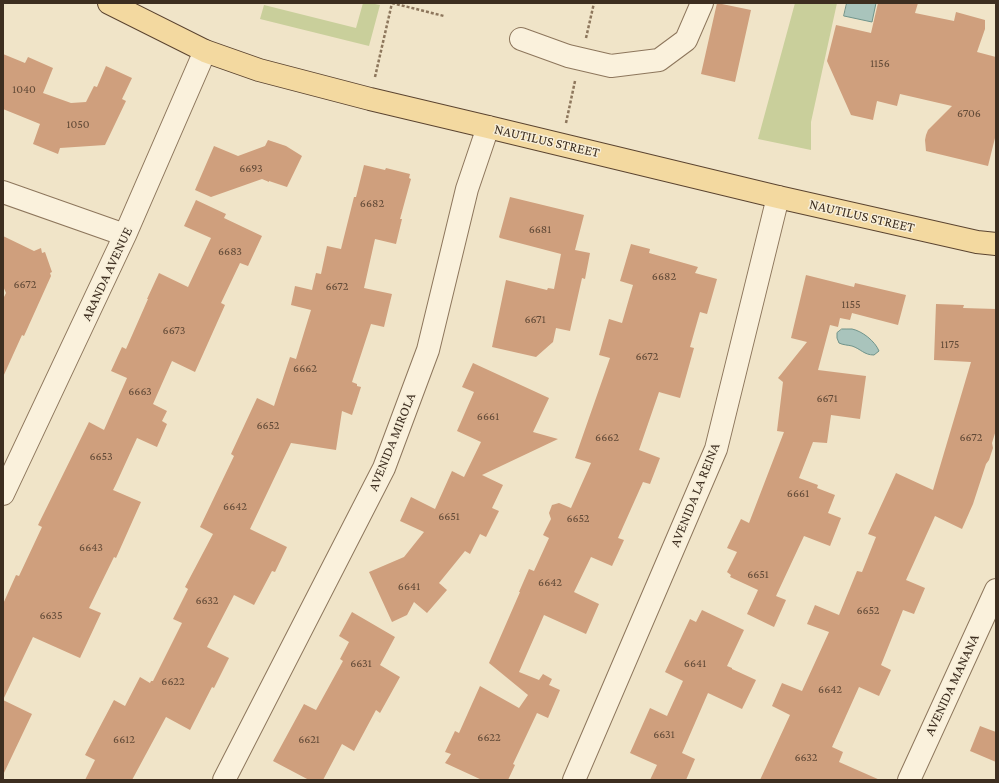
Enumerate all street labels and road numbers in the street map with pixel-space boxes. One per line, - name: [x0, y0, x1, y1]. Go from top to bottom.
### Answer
- street label: NAUTILUS STREET: [493, 121, 601, 161]
- street label: NAUTILUS STREET: [808, 196, 916, 236]
- street label: ARANDA AVENUE: [78, 224, 136, 324]
- street label: AVENIDA MIROLA: [365, 390, 419, 494]
- street label: AVENIDA LA REINA: [666, 440, 724, 550]
- street label: AVENIDA MANANA: [921, 631, 983, 739]

